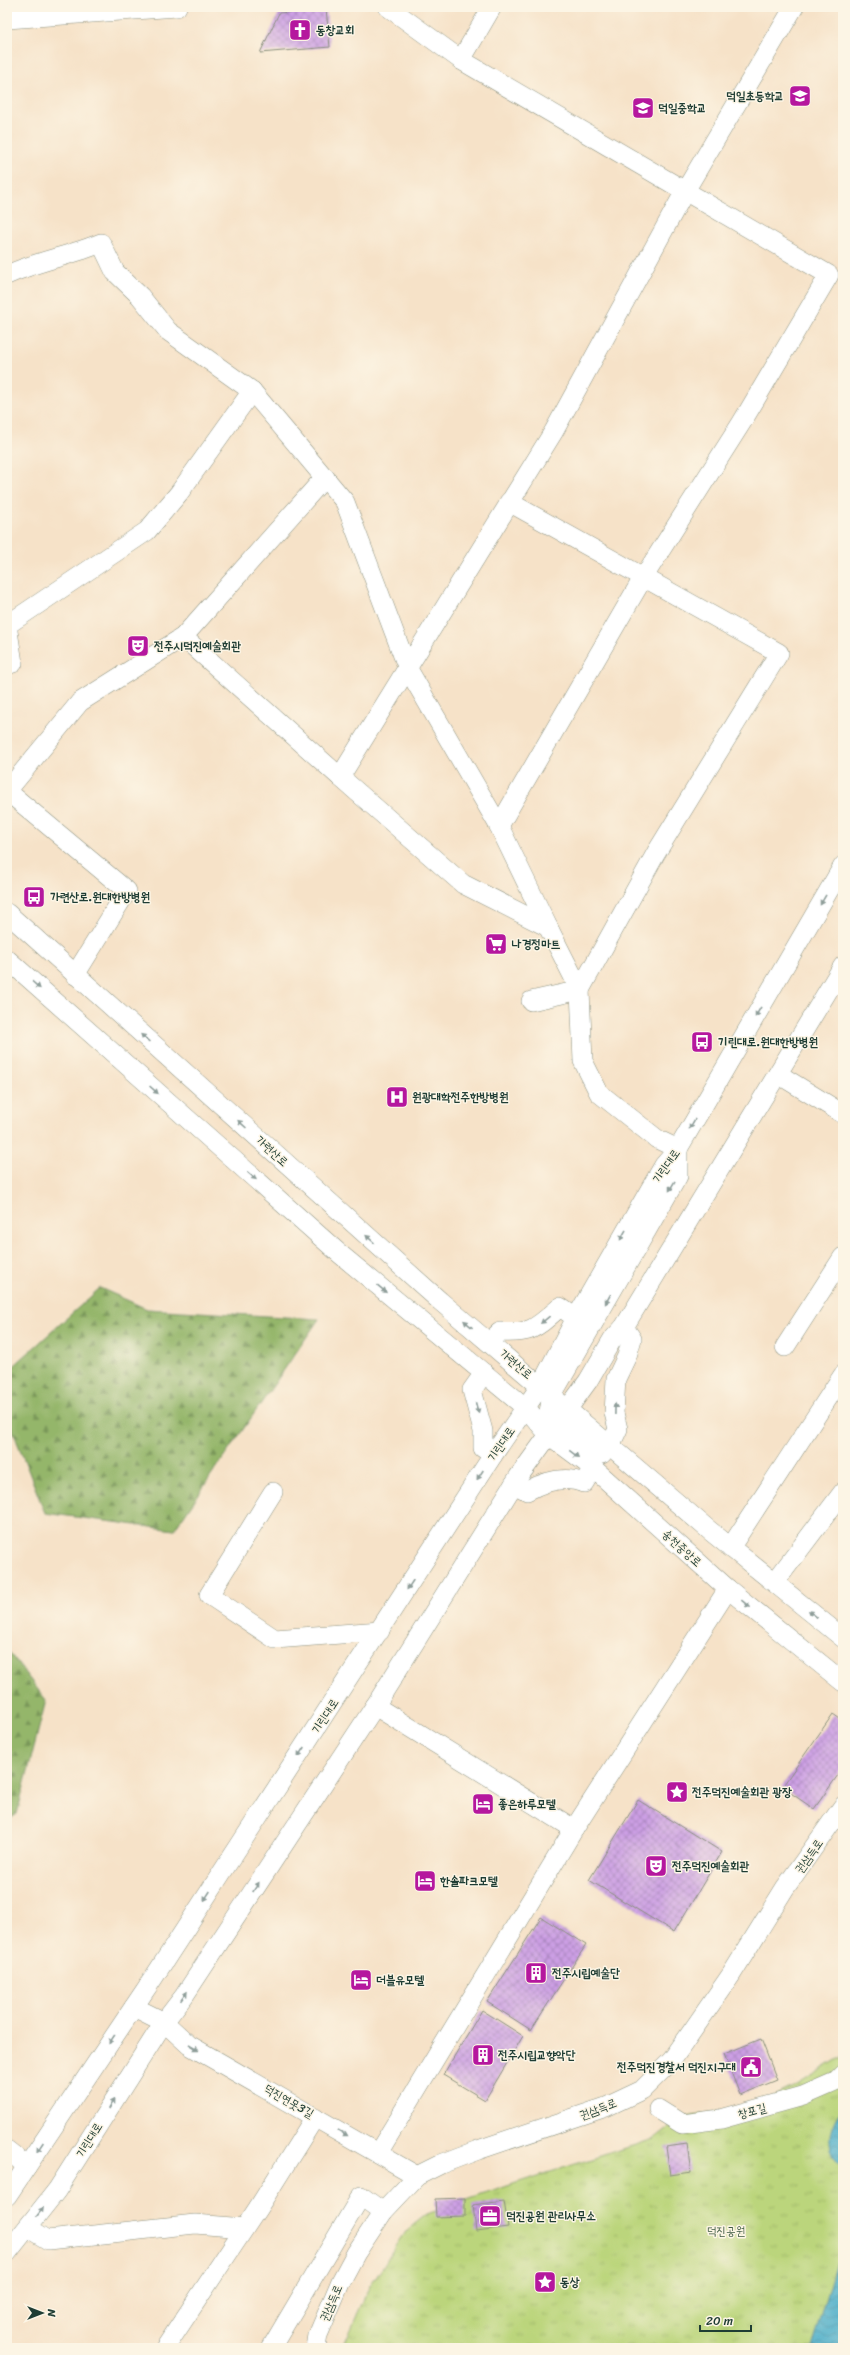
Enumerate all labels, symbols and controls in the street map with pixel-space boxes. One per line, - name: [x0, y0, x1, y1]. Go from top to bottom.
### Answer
- church icon: 동창교회: [287, 17, 313, 43]
- place label: 동창교회: [316, 19, 355, 41]
- school or university icon: 덕일초등학교: [787, 83, 813, 109]
- place label: 덕일초등학교: [726, 85, 784, 107]
- school or university icon: 덕일중학교: [630, 95, 656, 121]
- place label: 덕일중학교: [658, 97, 706, 119]
- theatre icon: 전주시덕진예술회관: [125, 633, 151, 659]
- place label: 전주시덕진예술회관: [154, 635, 241, 657]
- bus stop icon: 가련산로.원대한방병원: [21, 884, 47, 910]
- place label: 가련산로.원대한방병원: [50, 886, 151, 908]
- one-way arrow: [820, 894, 827, 906]
- supermarket icon: 나경정마트: [483, 931, 509, 957]
- place label: 나경정마트: [511, 933, 561, 955]
- one-way arrow: [31, 981, 41, 990]
- one-way arrow: [754, 1006, 761, 1018]
- bus stop icon: 기린대로.원대한방병원: [689, 1029, 715, 1055]
- place label: 기린대로.원대한방병원: [718, 1031, 819, 1053]
- one-way arrow: [140, 1033, 150, 1042]
- hospital icon: 원광대학전주한방병원: [384, 1084, 410, 1110]
- one-way arrow: [150, 1085, 159, 1094]
- place label: 원광대학전주한방병원: [412, 1086, 509, 1108]
- one-way arrow: [688, 1119, 695, 1130]
- one-way arrow: [237, 1120, 247, 1129]
- street label: 가련산로: [250, 1130, 294, 1172]
- street label: 기린대로: [646, 1144, 686, 1188]
- one-way arrow: [247, 1171, 257, 1181]
- one-way arrow: [669, 1180, 676, 1192]
- one-way arrow: [620, 1229, 627, 1240]
- one-way arrow: [365, 1234, 376, 1243]
- one-way arrow: [377, 1284, 387, 1293]
- one-way arrow: [605, 1293, 611, 1305]
- one-way arrow: [539, 1316, 550, 1325]
- one-way arrow: [463, 1320, 473, 1329]
- street label: 가련산로: [494, 1343, 538, 1385]
- one-way arrow: [474, 1402, 480, 1414]
- one-way arrow: [612, 1402, 618, 1415]
- street label: 기린대로: [481, 1422, 521, 1466]
- one-way arrow: [569, 1450, 579, 1458]
- one-way arrow: [476, 1470, 484, 1481]
- street label: 송천중앙로: [657, 1524, 707, 1572]
- one-way arrow: [406, 1580, 414, 1590]
- one-way arrow: [741, 1599, 751, 1608]
- one-way arrow: [807, 1609, 818, 1618]
- street label: 기린대로: [305, 1694, 345, 1738]
- one-way arrow: [297, 1746, 304, 1758]
- place icon: 전주덕진예술회관 광장: [664, 1779, 690, 1805]
- place label: 전주덕진예술회관 광장: [692, 1781, 792, 1803]
- hotel icon: 좋은하루모텔: [470, 1791, 496, 1817]
- place label: 좋은하루모텔: [498, 1793, 556, 1815]
- street label: 권삼득로: [789, 1834, 829, 1878]
- theatre icon: 전주덕진예술회관: [643, 1853, 669, 1879]
- place label: 전주덕진예술회관: [672, 1855, 750, 1877]
- hotel icon: 한솔파크모텔: [412, 1868, 438, 1894]
- place label: 한솔파크모텔: [439, 1870, 498, 1892]
- one-way arrow: [252, 1882, 260, 1892]
- one-way arrow: [203, 1890, 210, 1902]
- building icon: 전주시립예술단: [523, 1960, 549, 1986]
- place label: 전주시립예술단: [552, 1962, 620, 1984]
- hotel icon: 더블유모텔: [348, 1967, 374, 1993]
- place label: 더블유모텔: [376, 1969, 425, 1991]
- one-way arrow: [180, 1990, 188, 2001]
- one-way arrow: [109, 2034, 116, 2045]
- building icon: 전주시립교향악단: [470, 2042, 496, 2068]
- one-way arrow: [188, 2044, 200, 2051]
- place label: 전주시립교향악단: [498, 2044, 576, 2066]
- public building icon: 전주덕진경찰서 덕진지구대: [738, 2054, 764, 2080]
- place label: 전주덕진경찰서 덕진지구대: [617, 2056, 736, 2078]
- street label: 덕진연못3길: [260, 2078, 319, 2124]
- street label: 권삼득로: [576, 2092, 620, 2126]
- street label: 창포길: [735, 2097, 769, 2125]
- one-way arrow: [108, 2099, 116, 2109]
- street label: 기린대로: [69, 2118, 109, 2162]
- one-way arrow: [337, 2129, 349, 2136]
- one-way arrow: [36, 2142, 44, 2152]
- office icon: 덕진공원 관리사무소: [477, 2203, 503, 2229]
- place label: 덕진공원 관리사무소: [506, 2205, 596, 2227]
- one-way arrow: [36, 2206, 45, 2217]
- park label: 덕진공원: [707, 2220, 745, 2242]
- place icon: 동상: [532, 2269, 558, 2295]
- place label: 동상: [560, 2271, 580, 2293]
- street label: 권삼득로: [313, 2281, 349, 2325]
- north arrow: [22, 2293, 62, 2333]
- scale bar: [700, 2307, 751, 2333]
- text: N: [42, 2308, 61, 2317]
- text: 20 m: [706, 2310, 733, 2332]

